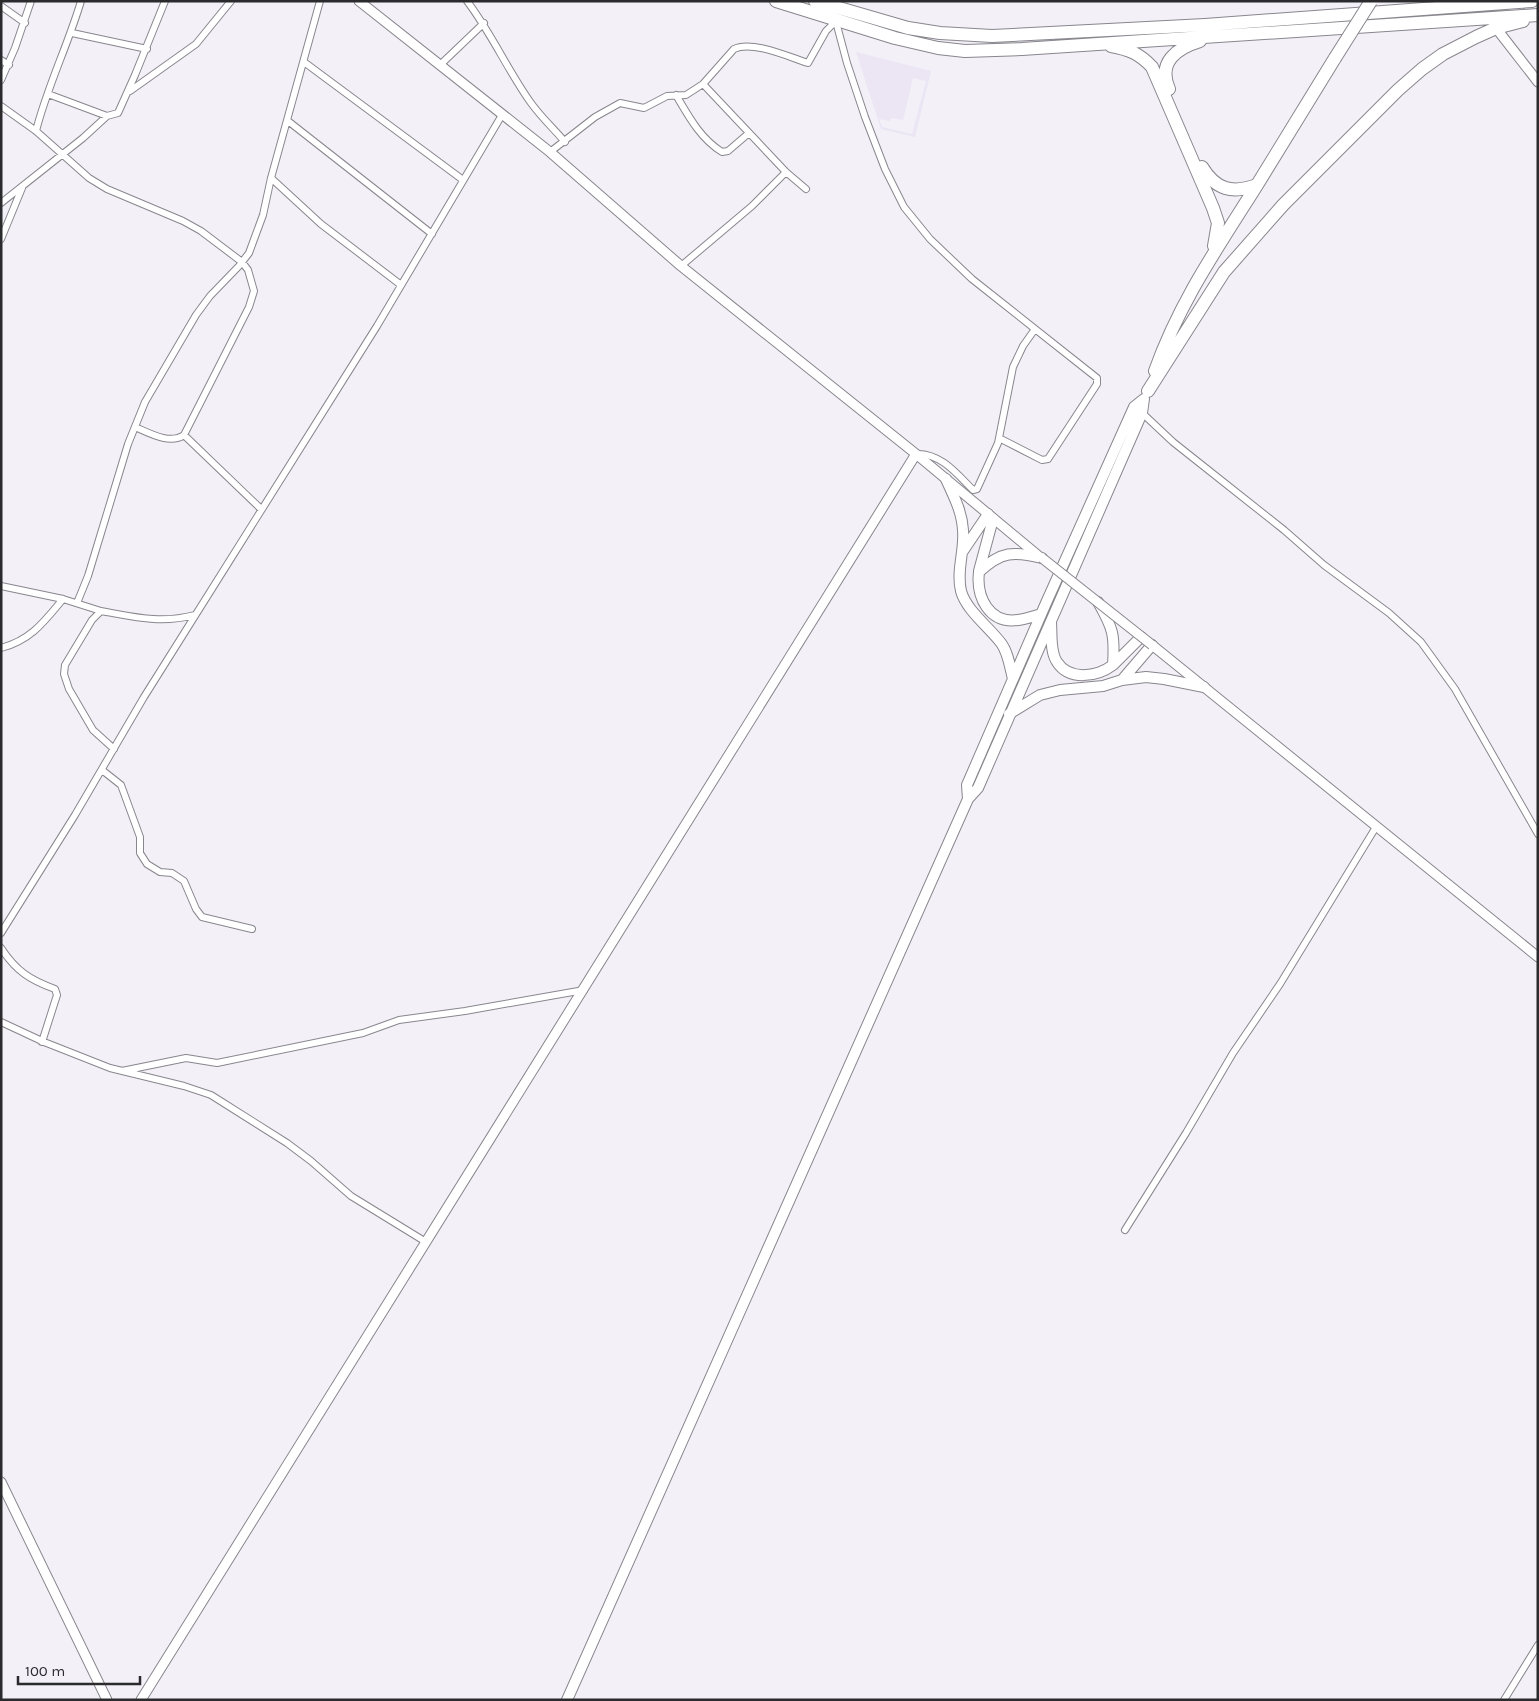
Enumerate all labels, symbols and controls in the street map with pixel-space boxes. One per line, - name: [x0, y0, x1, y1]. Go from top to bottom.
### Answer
- scale bar: [18, 1654, 140, 1686]
- text: 100 m: [25, 1662, 65, 1680]

